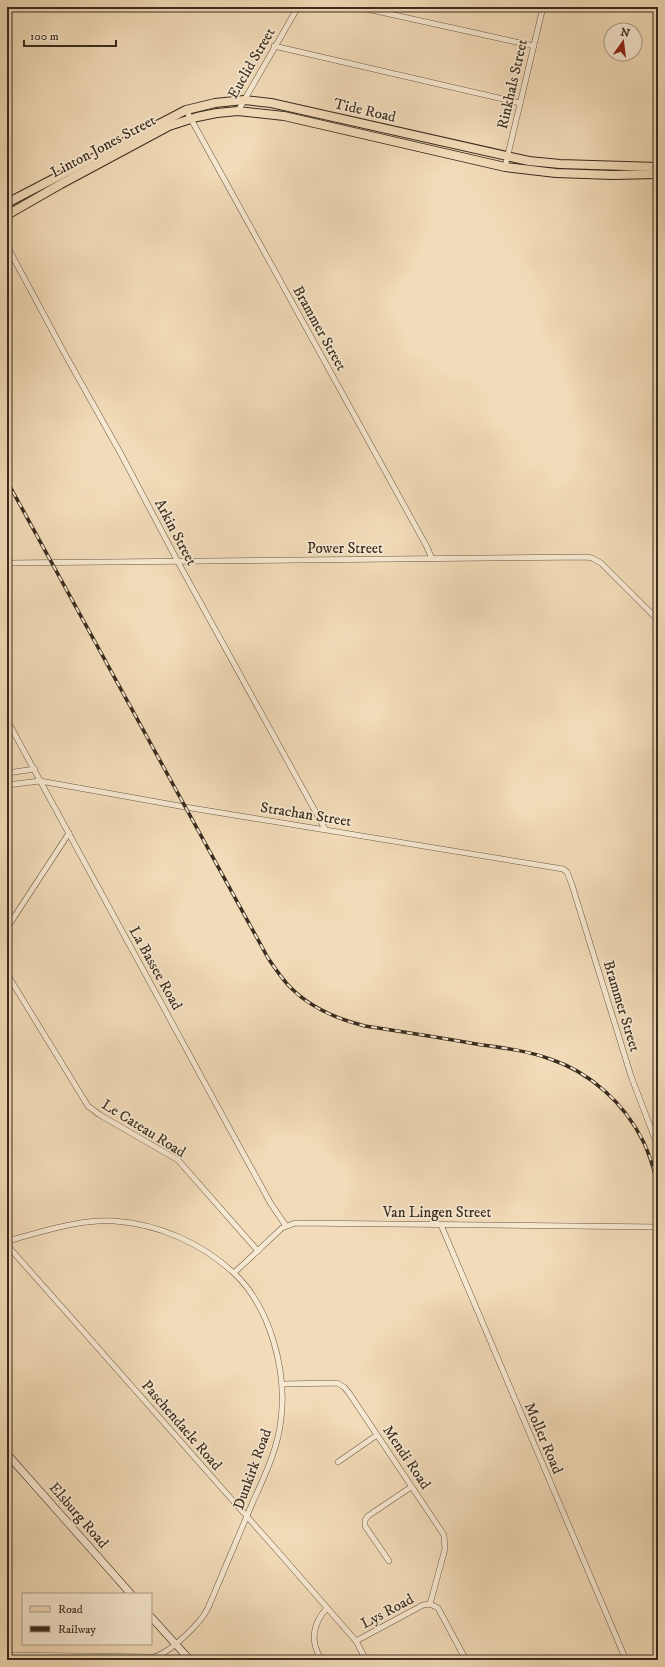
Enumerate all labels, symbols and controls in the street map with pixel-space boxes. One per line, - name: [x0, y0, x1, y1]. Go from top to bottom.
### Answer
- scale bar: [24, 22, 116, 48]
- north arrow: [603, 22, 643, 62]
- street label: Euclid Street: [223, 24, 279, 102]
- text: N: [619, 25, 631, 41]
- text: 100 m: [30, 29, 59, 44]
- street label: Rinkhals Street: [493, 37, 532, 131]
- street label: Tide Road: [332, 94, 398, 127]
- street label: Linton Jones Street: [47, 111, 159, 182]
- street label: Brammer Street: [288, 282, 351, 374]
- street label: Arkin Street: [150, 496, 201, 569]
- street label: Power Street: [307, 539, 383, 558]
- street label: Strachan Street: [259, 798, 353, 831]
- street label: La Bassee Road: [125, 923, 187, 1014]
- street label: Brammer Street: [599, 958, 644, 1054]
- street label: Le Cateau Road: [98, 1095, 190, 1162]
- street label: Van Lingen Street: [382, 1203, 491, 1222]
- street label: Paschendaele Road: [137, 1376, 226, 1475]
- street label: Moller Road: [520, 1400, 567, 1477]
- street label: Mendi Road: [378, 1422, 435, 1493]
- street label: Dunkirk Road: [229, 1426, 276, 1512]
- street label: Elsburg Road: [45, 1478, 113, 1553]
- street label: Lys Road: [358, 1589, 417, 1633]
- legend: [22, 1593, 152, 1645]
- text: Road: [58, 1602, 83, 1617]
- text: Railway: [58, 1622, 96, 1637]

